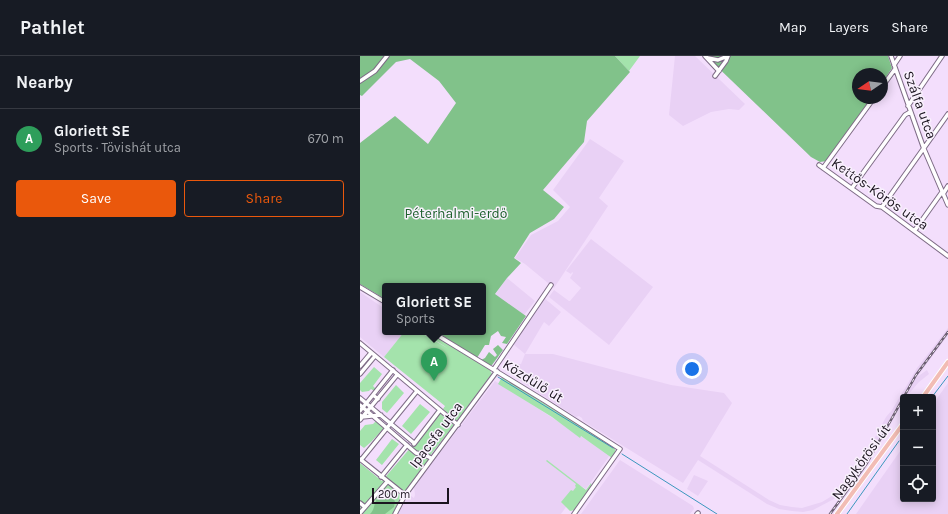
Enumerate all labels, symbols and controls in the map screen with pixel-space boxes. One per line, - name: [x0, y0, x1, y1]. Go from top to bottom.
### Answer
- text: Pathlet: [20, 17, 85, 39]
- text: Map: [779, 19, 807, 36]
- text: Layers: [829, 19, 869, 36]
- text: Share: [891, 19, 928, 36]
- north arrow: [852, 68, 888, 104]
- street label: Szálfa utca: [900, 69, 940, 141]
- text: Nearby: [16, 72, 73, 92]
- text: Gloriett SE: [54, 122, 130, 140]
- text: A: [25, 131, 33, 146]
- text: 670 m: [307, 131, 344, 146]
- text: Sports · Tövishát utca: [54, 140, 181, 155]
- street label: Kettős-Körös utca: [828, 154, 932, 234]
- button: Save: [16, 180, 176, 217]
- button: Share: [184, 180, 344, 217]
- park label: Péterhalmi-erdő: [405, 205, 507, 222]
- popup: [382, 283, 486, 335]
- text: Gloriett SE: [396, 293, 472, 311]
- text: Sports: [396, 311, 435, 326]
- pin: A: [421, 348, 447, 381]
- street label: Közdűlő út: [500, 356, 566, 406]
- your location: [682, 359, 702, 379]
- map controls: [900, 394, 936, 502]
- button: +: [900, 394, 936, 430]
- street label: Ipacsfa utca: [406, 399, 466, 471]
- street label: Nagykőrösi út: [828, 421, 894, 503]
- button: −: [900, 430, 936, 466]
- button: locate: [900, 466, 936, 502]
- scale bar: [372, 486, 449, 505]
- text: 200 m: [378, 488, 410, 501]

